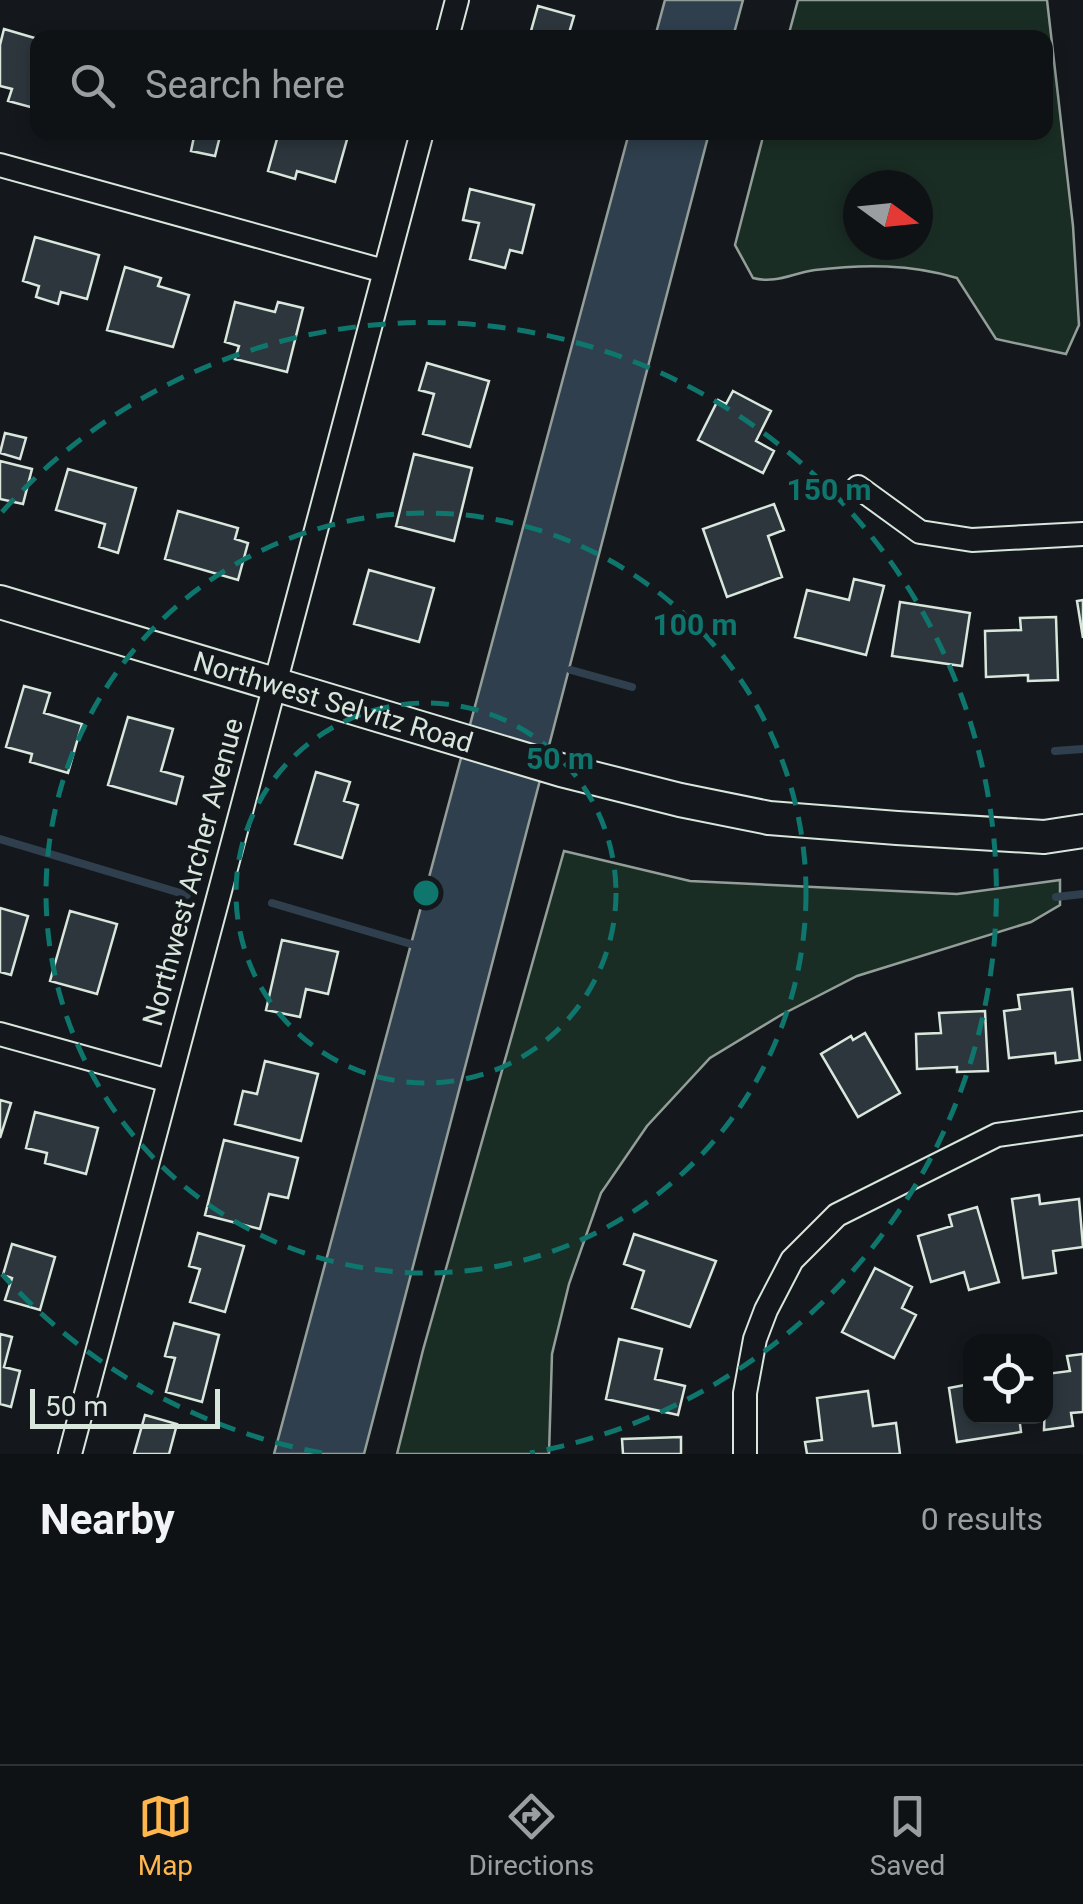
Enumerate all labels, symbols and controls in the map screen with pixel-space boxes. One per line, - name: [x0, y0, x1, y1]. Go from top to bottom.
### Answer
- search box: [30, 30, 1053, 140]
- icon: search: [65, 58, 120, 113]
- text: Search here: [145, 63, 345, 107]
- north arrow: [843, 170, 933, 260]
- text: 150 m: [786, 472, 872, 507]
- text: 100 m: [652, 607, 738, 642]
- street label: Northwest Selvitz Road: [190, 644, 477, 759]
- street label: Northwest Archer Avenue: [136, 714, 250, 1030]
- text: 50 m: [526, 741, 594, 776]
- centre of rings: [408, 875, 444, 911]
- map controls: [963, 1334, 1053, 1424]
- button: locate: [963, 1334, 1053, 1424]
- scale bar: [30, 1384, 220, 1428]
- text: 50 m: [45, 1390, 108, 1423]
- text: Nearby: [40, 1495, 175, 1544]
- text: 0 results: [921, 1500, 1043, 1538]
- tab: Map: [138, 1789, 193, 1882]
- tab: Directions: [468, 1789, 594, 1882]
- tab: Saved: [870, 1789, 945, 1882]

